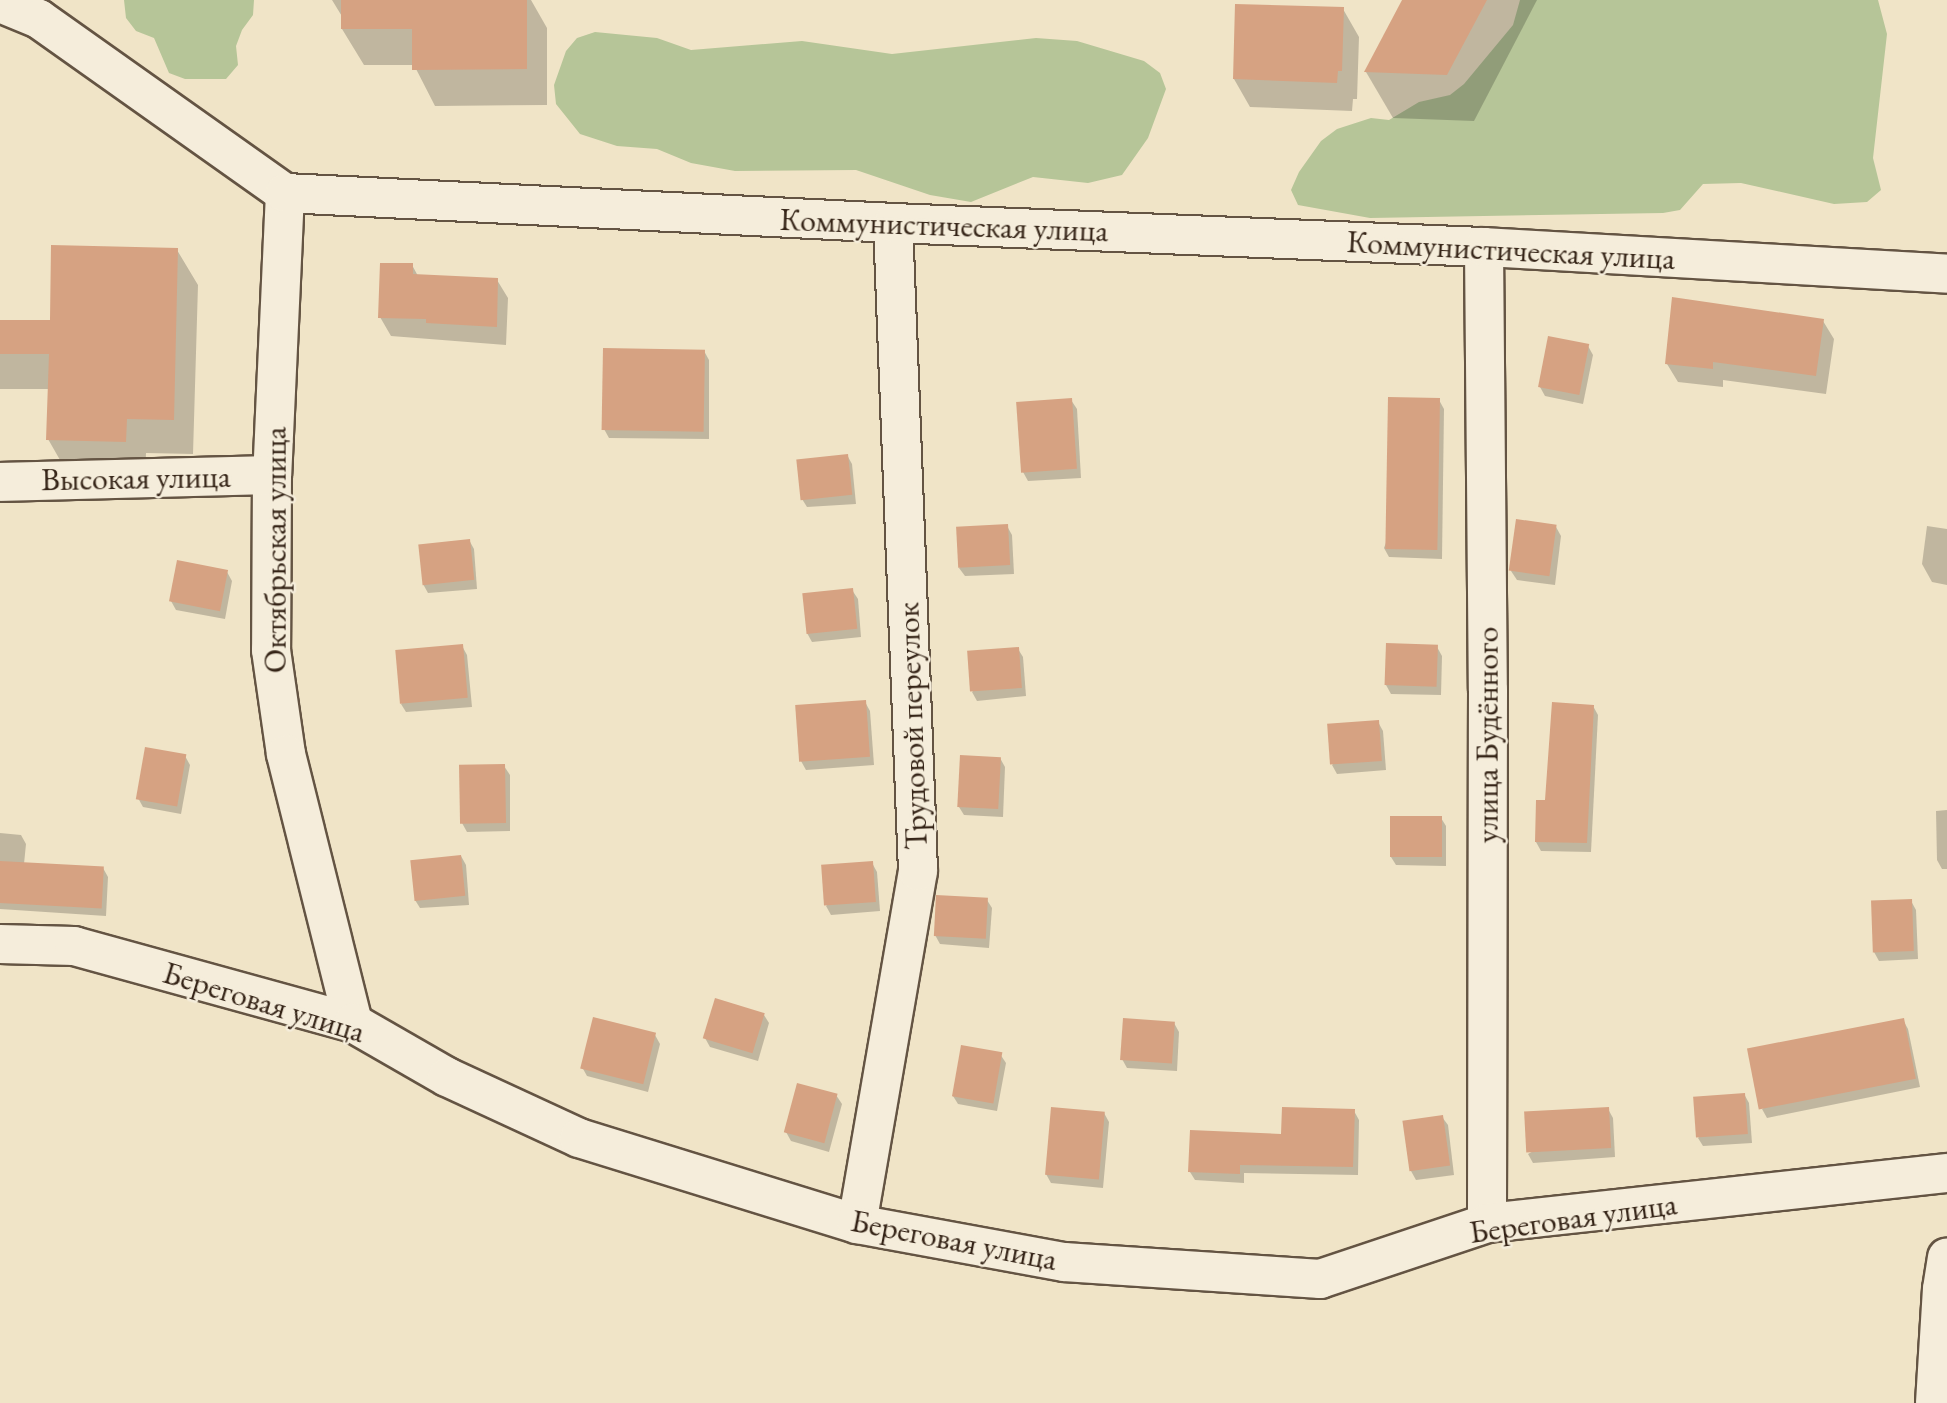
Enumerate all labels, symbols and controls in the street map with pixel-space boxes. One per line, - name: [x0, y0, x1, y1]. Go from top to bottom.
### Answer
- street label: Коммунистическая улица: [779, 200, 1109, 250]
- street label: Коммунистическая улица: [1346, 222, 1676, 278]
- street label: Октябрьская улица: [256, 427, 294, 673]
- street label: Высокая улица: [41, 457, 231, 499]
- street label: Трудовой переулок: [888, 602, 936, 850]
- street label: улица Будённого: [1468, 627, 1506, 843]
- street label: Береговая улица: [158, 953, 370, 1051]
- street label: Береговая улица: [1467, 1184, 1679, 1252]
- street label: Береговая улица: [848, 1201, 1060, 1279]

